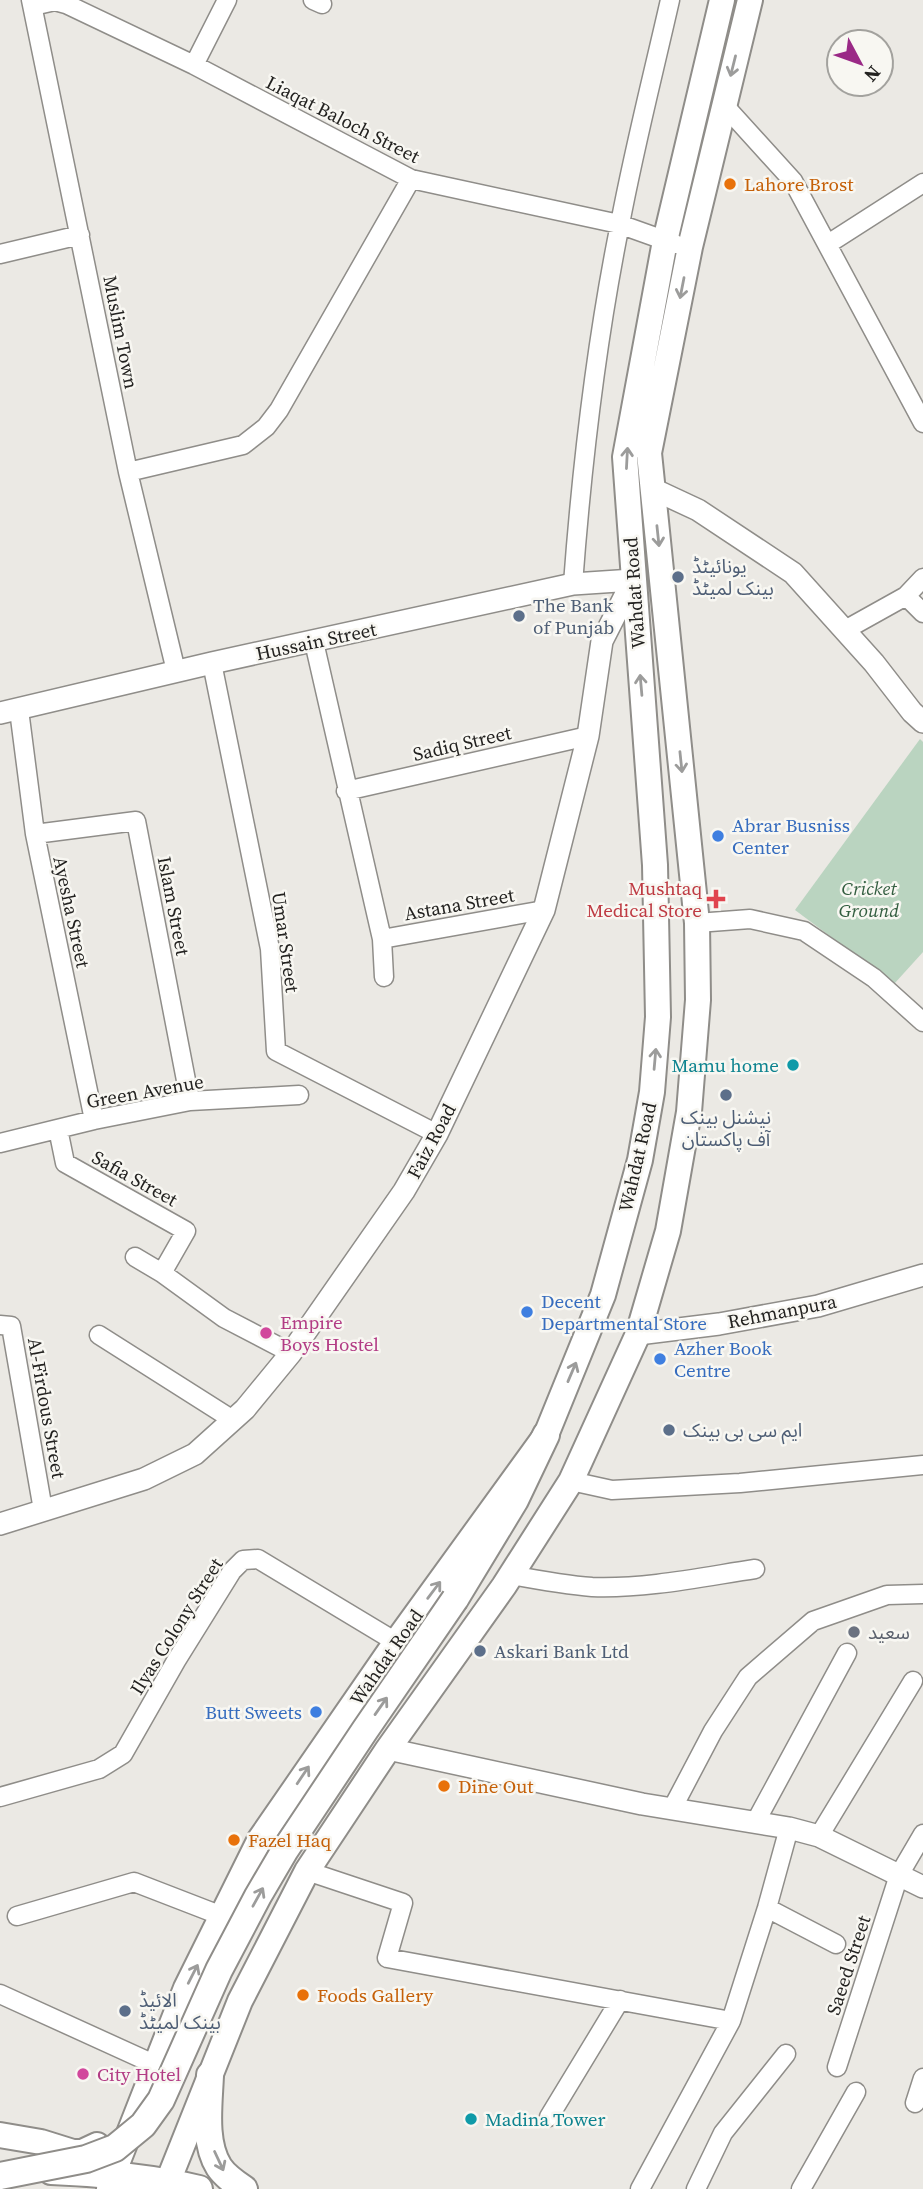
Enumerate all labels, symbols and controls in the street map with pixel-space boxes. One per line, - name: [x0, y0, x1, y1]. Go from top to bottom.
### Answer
- north arrow: [825, 28, 895, 98]
- one-way arrow: [726, 55, 739, 77]
- text: N: [858, 60, 887, 88]
- street label: Liaqat Baloch Street: [262, 69, 425, 169]
- place label: Lahore Brost: [744, 171, 854, 197]
- marker: Lahore Brost: [722, 176, 738, 192]
- street label: Muslim Town: [97, 273, 145, 391]
- one-way arrow: [675, 276, 688, 299]
- one-way arrow: [620, 447, 633, 470]
- one-way arrow: [652, 524, 665, 547]
- street label: Wahdat Road: [617, 536, 651, 650]
- place label: یونائیٹڈ بینک لمیٹڈ: [692, 553, 774, 601]
- marker: یونائیٹڈ بینک لمیٹڈ: [670, 569, 686, 585]
- place label: The Bank of Punjab: [533, 592, 614, 640]
- marker: The Bank of Punjab: [511, 608, 527, 624]
- street label: Hussain Street: [253, 615, 379, 666]
- one-way arrow: [634, 674, 647, 697]
- street label: Sadiq Street: [410, 719, 514, 767]
- one-way arrow: [675, 751, 688, 773]
- place label: Abrar Busniss Center: [732, 812, 850, 860]
- marker: Abrar Busniss Center: [710, 828, 726, 844]
- street label: Ayesha Street: [47, 854, 97, 971]
- street label: Islam Street: [152, 854, 197, 959]
- place label: Mushtaq Medical Store: [586, 875, 702, 923]
- park label: Cricket Ground: [839, 875, 899, 923]
- street label: Astana Street: [402, 881, 517, 926]
- street label: Umar Street: [266, 890, 306, 995]
- marker: Mushtaq Medical Store: [708, 891, 724, 907]
- one-way arrow: [649, 1048, 662, 1070]
- place label: Mamu home: [671, 1052, 779, 1078]
- marker: Mamu home: [785, 1057, 801, 1073]
- street label: Green Avenue: [84, 1068, 206, 1114]
- marker: نیشنل بینک آف پاکستان: [718, 1087, 734, 1103]
- street label: Faiz Road: [400, 1099, 462, 1183]
- street label: Wahdat Road: [612, 1099, 662, 1214]
- place label: نیشنل بینک آف پاکستان: [681, 1104, 772, 1152]
- street label: Safia Street: [88, 1144, 183, 1213]
- place label: Decent Departmental Store: [541, 1288, 707, 1336]
- street label: Rehmanpura: [725, 1288, 839, 1334]
- marker: Decent Departmental Store: [519, 1304, 535, 1320]
- place label: Empire Boys Hostel: [280, 1309, 379, 1357]
- marker: Empire Boys Hostel: [258, 1325, 274, 1341]
- place label: Azher Book Centre: [674, 1335, 772, 1383]
- street label: Al-Firdous Street: [22, 1336, 72, 1481]
- marker: Azher Book Centre: [652, 1351, 668, 1367]
- one-way arrow: [566, 1362, 579, 1383]
- place label: ایم سی بی بینک: [683, 1417, 802, 1445]
- marker: ایم سی بی بینک: [661, 1422, 677, 1438]
- street label: Ilyas Colony Street: [123, 1552, 229, 1699]
- one-way arrow: [427, 1581, 442, 1599]
- street label: Wahdat Road: [343, 1604, 429, 1710]
- place label: سعید: [868, 1619, 910, 1645]
- marker: سعید: [846, 1624, 862, 1640]
- place label: Askari Bank Ltd: [494, 1638, 629, 1664]
- marker: Askari Bank Ltd: [472, 1643, 488, 1659]
- one-way arrow: [374, 1697, 388, 1716]
- place label: Butt Sweets: [205, 1699, 302, 1725]
- marker: Butt Sweets: [308, 1704, 324, 1720]
- one-way arrow: [296, 1766, 310, 1786]
- place label: Dine Out: [458, 1773, 534, 1799]
- marker: Dine Out: [436, 1778, 452, 1794]
- place label: Fazel Haq: [248, 1827, 331, 1853]
- marker: Fazel Haq: [226, 1832, 242, 1848]
- one-way arrow: [251, 1887, 265, 1907]
- street label: Saeed Street: [820, 1911, 877, 2018]
- one-way arrow: [187, 1964, 201, 1985]
- place label: Foods Gallery: [317, 1982, 433, 2008]
- place label: الائیڈ بینک لمیٹڈ: [139, 1987, 221, 2035]
- marker: Foods Gallery: [295, 1987, 311, 2003]
- marker: الائیڈ بینک لمیٹڈ: [117, 2003, 133, 2019]
- place label: City Hotel: [97, 2061, 181, 2087]
- marker: City Hotel: [75, 2066, 91, 2082]
- place label: Madina Tower: [485, 2106, 606, 2132]
- marker: Madina Tower: [463, 2111, 479, 2127]
- one-way arrow: [212, 2150, 226, 2171]

